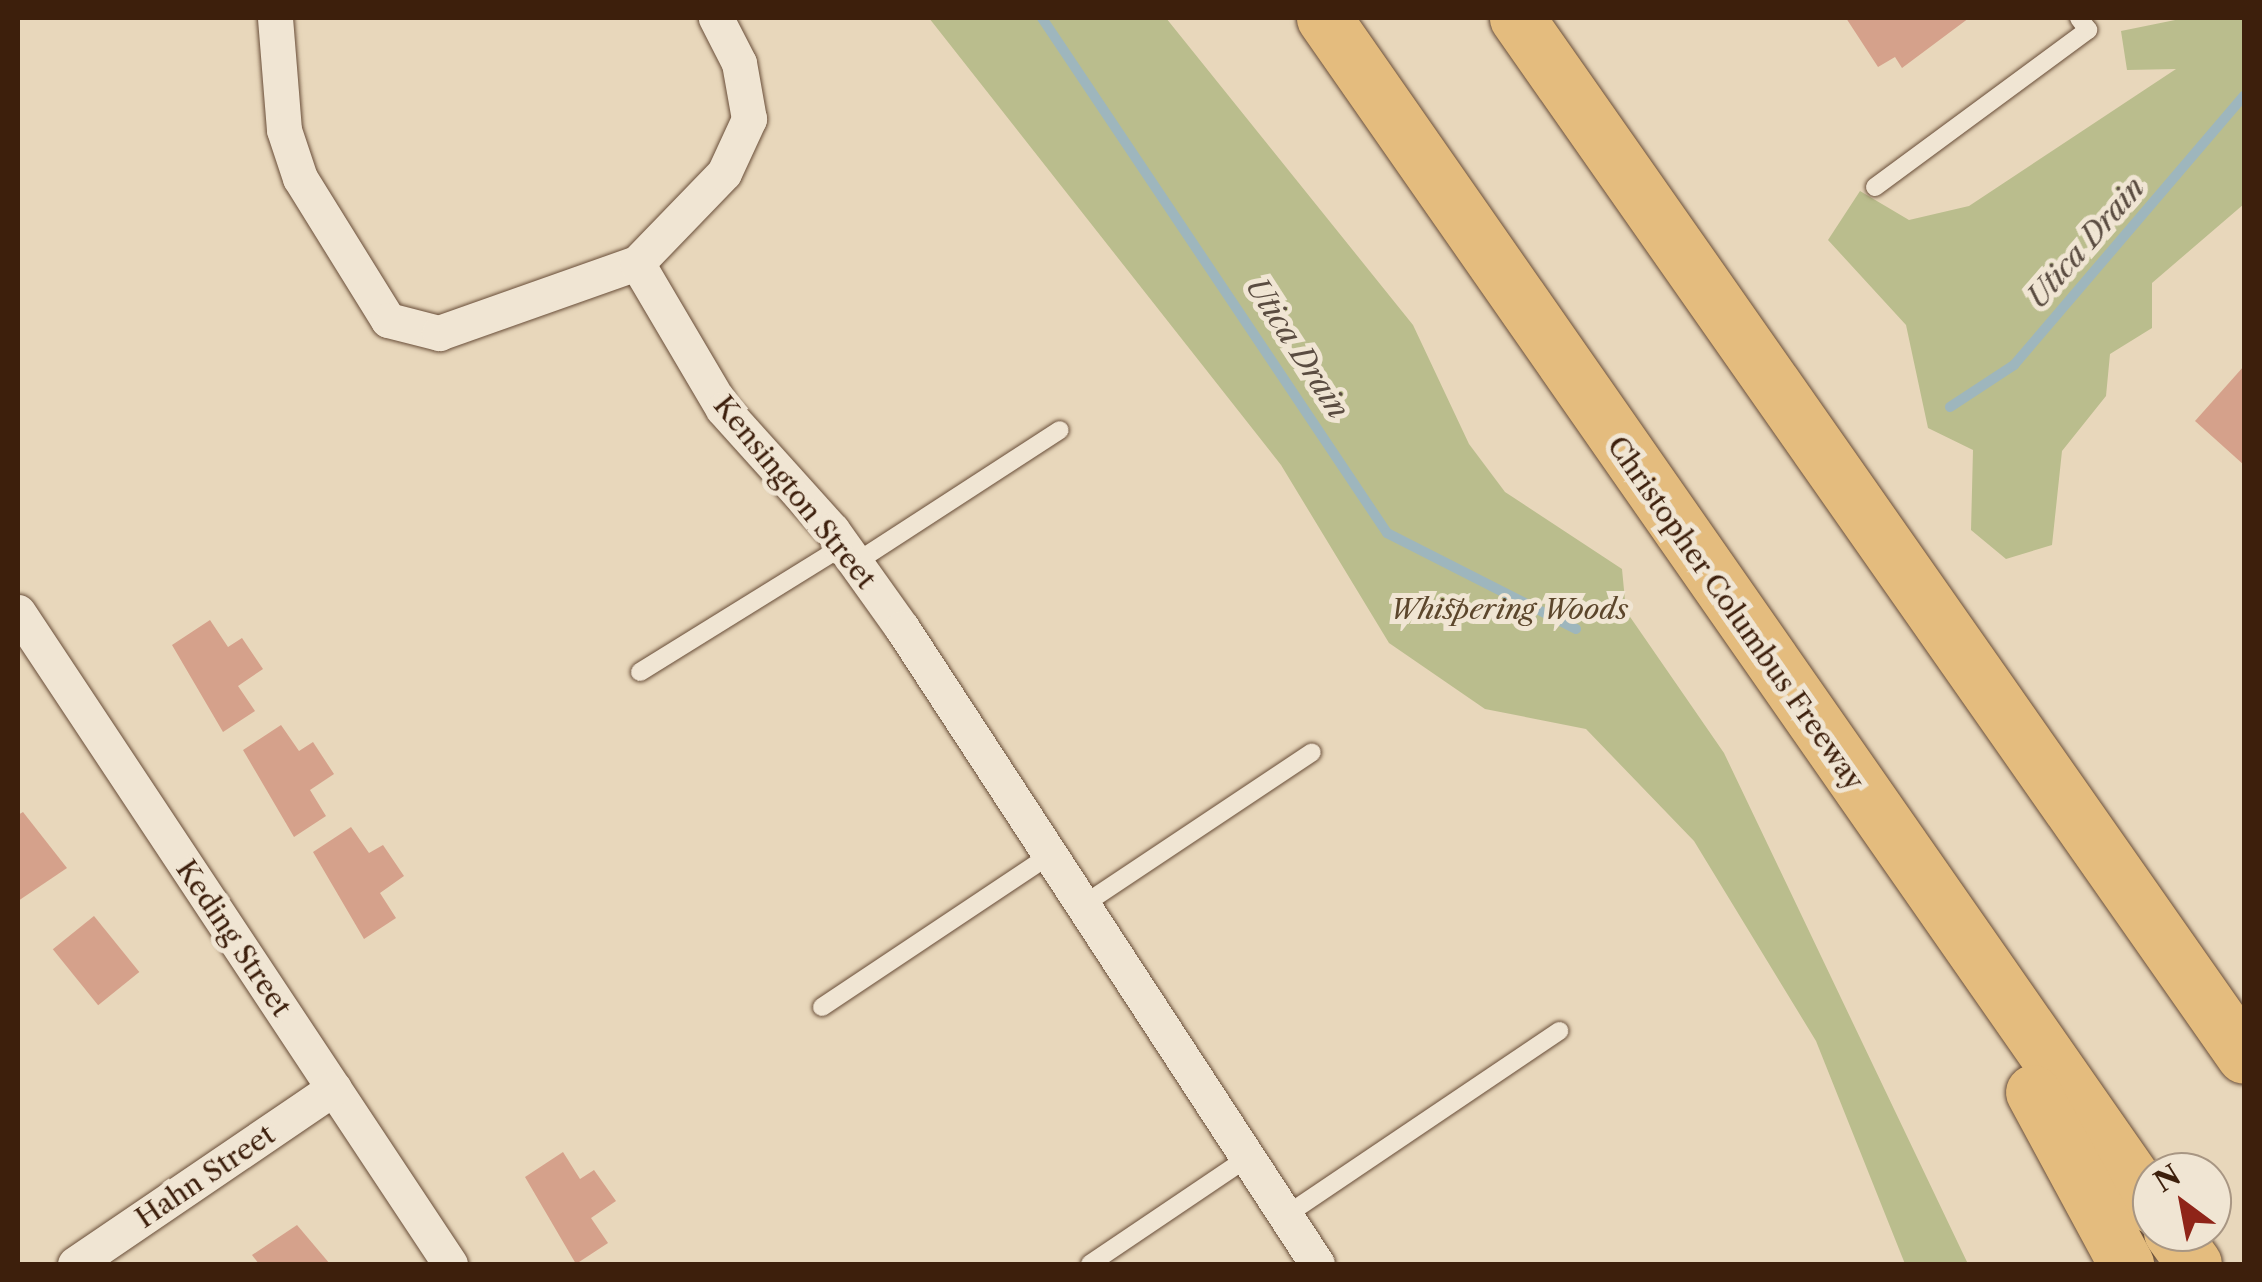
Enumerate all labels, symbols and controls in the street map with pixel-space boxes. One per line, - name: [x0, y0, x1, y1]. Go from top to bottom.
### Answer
- water label: Utica Drain: [2019, 170, 2153, 316]
- water label: Utica Drain: [1238, 270, 1356, 426]
- street label: Kensington Street: [707, 389, 883, 595]
- street label: Christopher Columbus Freeway: [1600, 429, 1872, 797]
- park label: Whispering Woods: [1390, 592, 1628, 626]
- street label: Keding Street: [169, 853, 299, 1023]
- street label: Hahn Street: [129, 1117, 281, 1235]
- north arrow: [2132, 1152, 2232, 1252]
- text: N: [2148, 1157, 2186, 1199]

